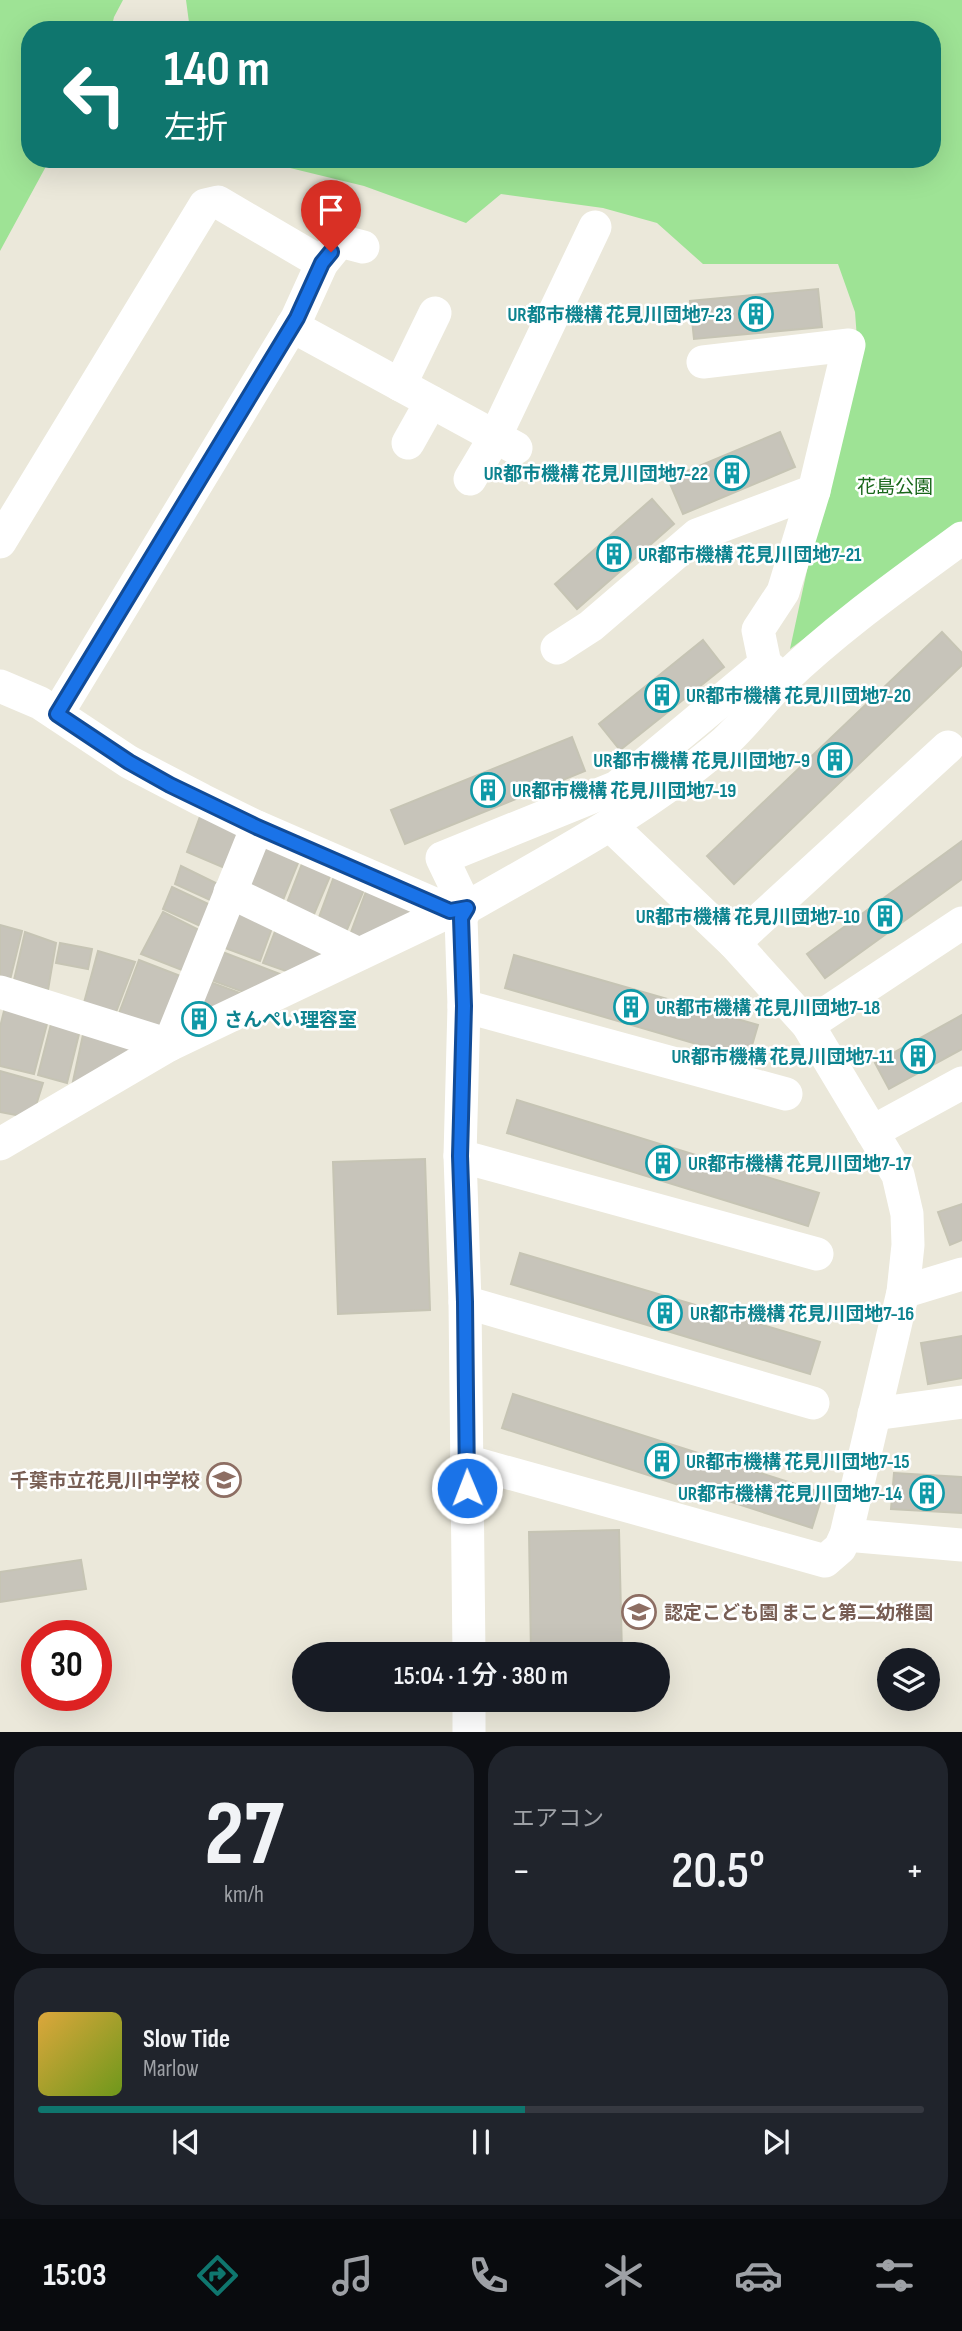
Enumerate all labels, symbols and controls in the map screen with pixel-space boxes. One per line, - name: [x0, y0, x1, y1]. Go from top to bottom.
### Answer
- text: 140 m: [164, 41, 270, 100]
- icon: left: [49, 49, 140, 140]
- text: 左折: [164, 109, 228, 148]
- pin: [301, 180, 361, 252]
- icon: arrive: [312, 191, 350, 229]
- building icon: UR都市機構 花見川団地7-23: [737, 295, 775, 333]
- place label: UR都市機構 花見川団地7-23: [507, 304, 732, 327]
- building icon: UR都市機構 花見川団地7-22: [713, 454, 751, 492]
- place label: UR都市機構 花見川団地7-22: [484, 463, 708, 486]
- park label: 花島公園: [857, 476, 933, 499]
- building icon: UR都市機構 花見川団地7-21: [595, 535, 633, 573]
- place label: UR都市機構 花見川団地7-21: [638, 544, 862, 567]
- building icon: UR都市機構 花見川団地7-20: [643, 676, 681, 714]
- place label: UR都市機構 花見川団地7-20: [686, 685, 911, 708]
- building icon: UR都市機構 花見川団地7-9: [816, 741, 854, 779]
- place label: UR都市機構 花見川団地7-9: [593, 750, 810, 773]
- building icon: UR都市機構 花見川団地7-19: [469, 771, 507, 809]
- place label: UR都市機構 花見川団地7-19: [512, 780, 736, 803]
- building icon: UR都市機構 花見川団地7-10: [866, 897, 904, 935]
- place label: UR都市機構 花見川団地7-10: [636, 906, 860, 929]
- building icon: UR都市機構 花見川団地7-18: [612, 988, 650, 1026]
- place label: UR都市機構 花見川団地7-18: [656, 997, 880, 1020]
- building icon: さんぺい理容室: [180, 1000, 218, 1038]
- place label: さんぺい理容室: [224, 1009, 357, 1032]
- building icon: UR都市機構 花見川団地7-11: [899, 1037, 937, 1075]
- place label: UR都市機構 花見川団地7-11: [671, 1046, 895, 1069]
- building icon: UR都市機構 花見川団地7-17: [644, 1144, 682, 1182]
- place label: UR都市機構 花見川団地7-17: [688, 1153, 912, 1176]
- building icon: UR都市機構 花見川団地7-16: [646, 1294, 684, 1332]
- place label: UR都市機構 花見川団地7-16: [690, 1303, 914, 1326]
- building icon: UR都市機構 花見川団地7-15: [643, 1442, 681, 1480]
- position arrow: [430, 1451, 504, 1525]
- place label: UR都市機構 花見川団地7-15: [686, 1451, 910, 1474]
- school or university icon: 千葉市立花見川中学校: [205, 1461, 243, 1499]
- place label: 千葉市立花見川中学校: [10, 1470, 200, 1493]
- building icon: UR都市機構 花見川団地7-14: [908, 1474, 946, 1512]
- place label: UR都市機構 花見川団地7-14: [678, 1483, 902, 1506]
- school or university icon: 認定こども園 まこと第二幼稚園: [620, 1593, 658, 1631]
- place label: 認定こども園 まこと第二幼稚園: [664, 1602, 933, 1625]
- speed limit sign: 30: [21, 1620, 112, 1711]
- map controls: [877, 1648, 940, 1711]
- button: layers: [877, 1648, 940, 1711]
- text: 15:04 · 1 分 · 380 m: [394, 1661, 568, 1692]
- text: 27: [204, 1781, 284, 1890]
- text: エアコン: [512, 1805, 604, 1833]
- text: 20.5°: [671, 1840, 765, 1903]
- text: −: [512, 1849, 531, 1894]
- text: +: [905, 1849, 924, 1894]
- text: km/h: [224, 1881, 264, 1909]
- text: Slow Tide: [143, 2024, 230, 2055]
- text: Marlow: [143, 2055, 199, 2083]
- icon: previous: [167, 2123, 205, 2161]
- icon: pause: [462, 2123, 500, 2161]
- icon: next: [757, 2123, 795, 2161]
- icon: directions: [193, 2251, 242, 2300]
- icon: music: [328, 2251, 377, 2300]
- icon: phone: [464, 2251, 513, 2300]
- icon: climate: [599, 2251, 648, 2300]
- icon: car: [734, 2251, 783, 2300]
- icon: filters: [870, 2251, 919, 2300]
- text: 15:03: [43, 2256, 107, 2295]

